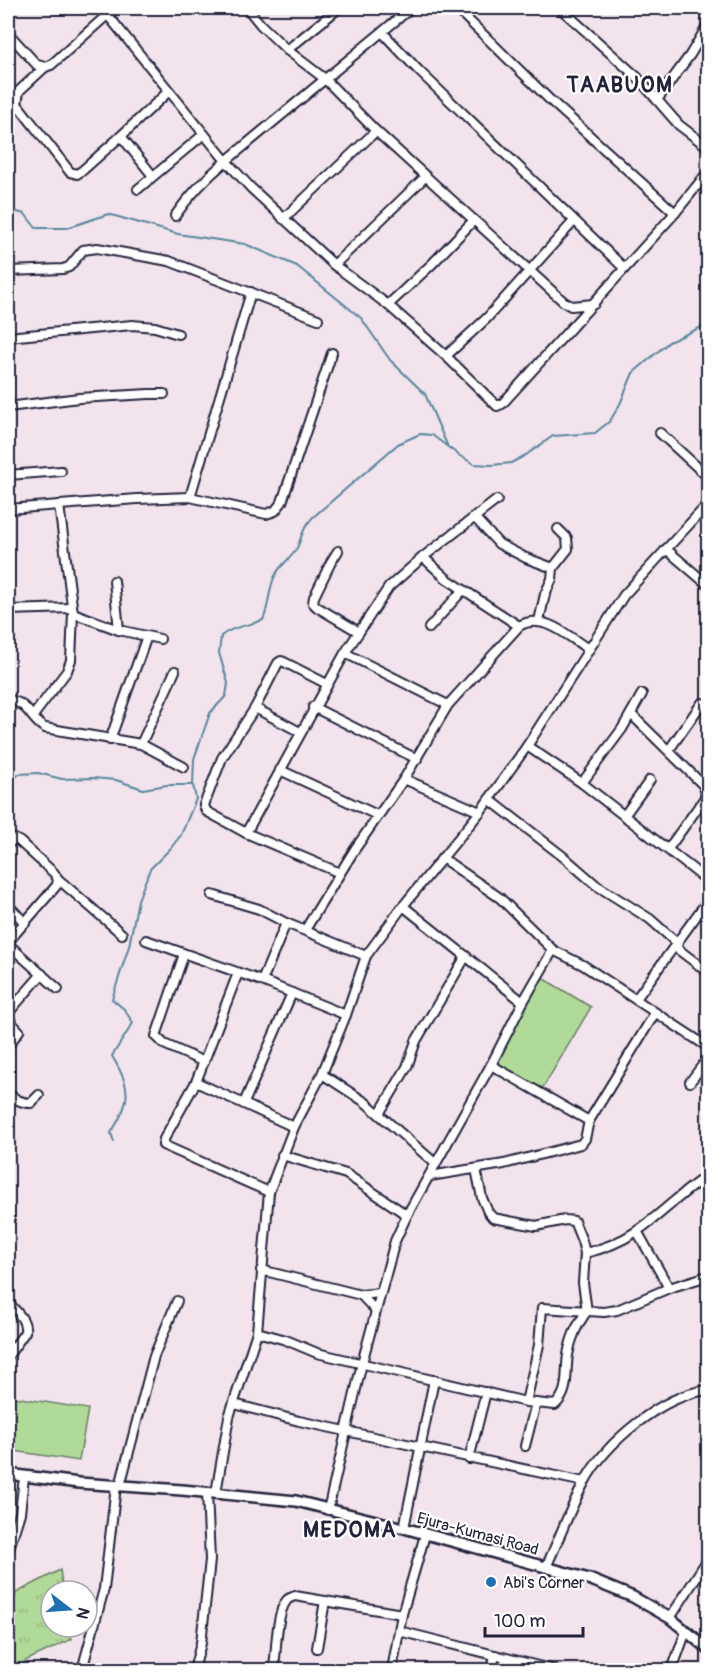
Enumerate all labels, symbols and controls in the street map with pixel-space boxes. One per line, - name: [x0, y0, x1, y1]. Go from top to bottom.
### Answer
- district label: TAABUOM: [566, 71, 673, 99]
- street label: Ejura-Kumasi Road: [415, 1508, 541, 1560]
- district label: MEDOMA: [303, 1516, 397, 1544]
- place label: Abi's Corner: [503, 1573, 585, 1593]
- marker: Abi's Corner: [484, 1575, 498, 1589]
- north arrow: [39, 1579, 99, 1639]
- scale bar: [485, 1600, 582, 1638]
- text: N: [71, 1605, 94, 1621]
- text: 100 m: [494, 1610, 546, 1633]

